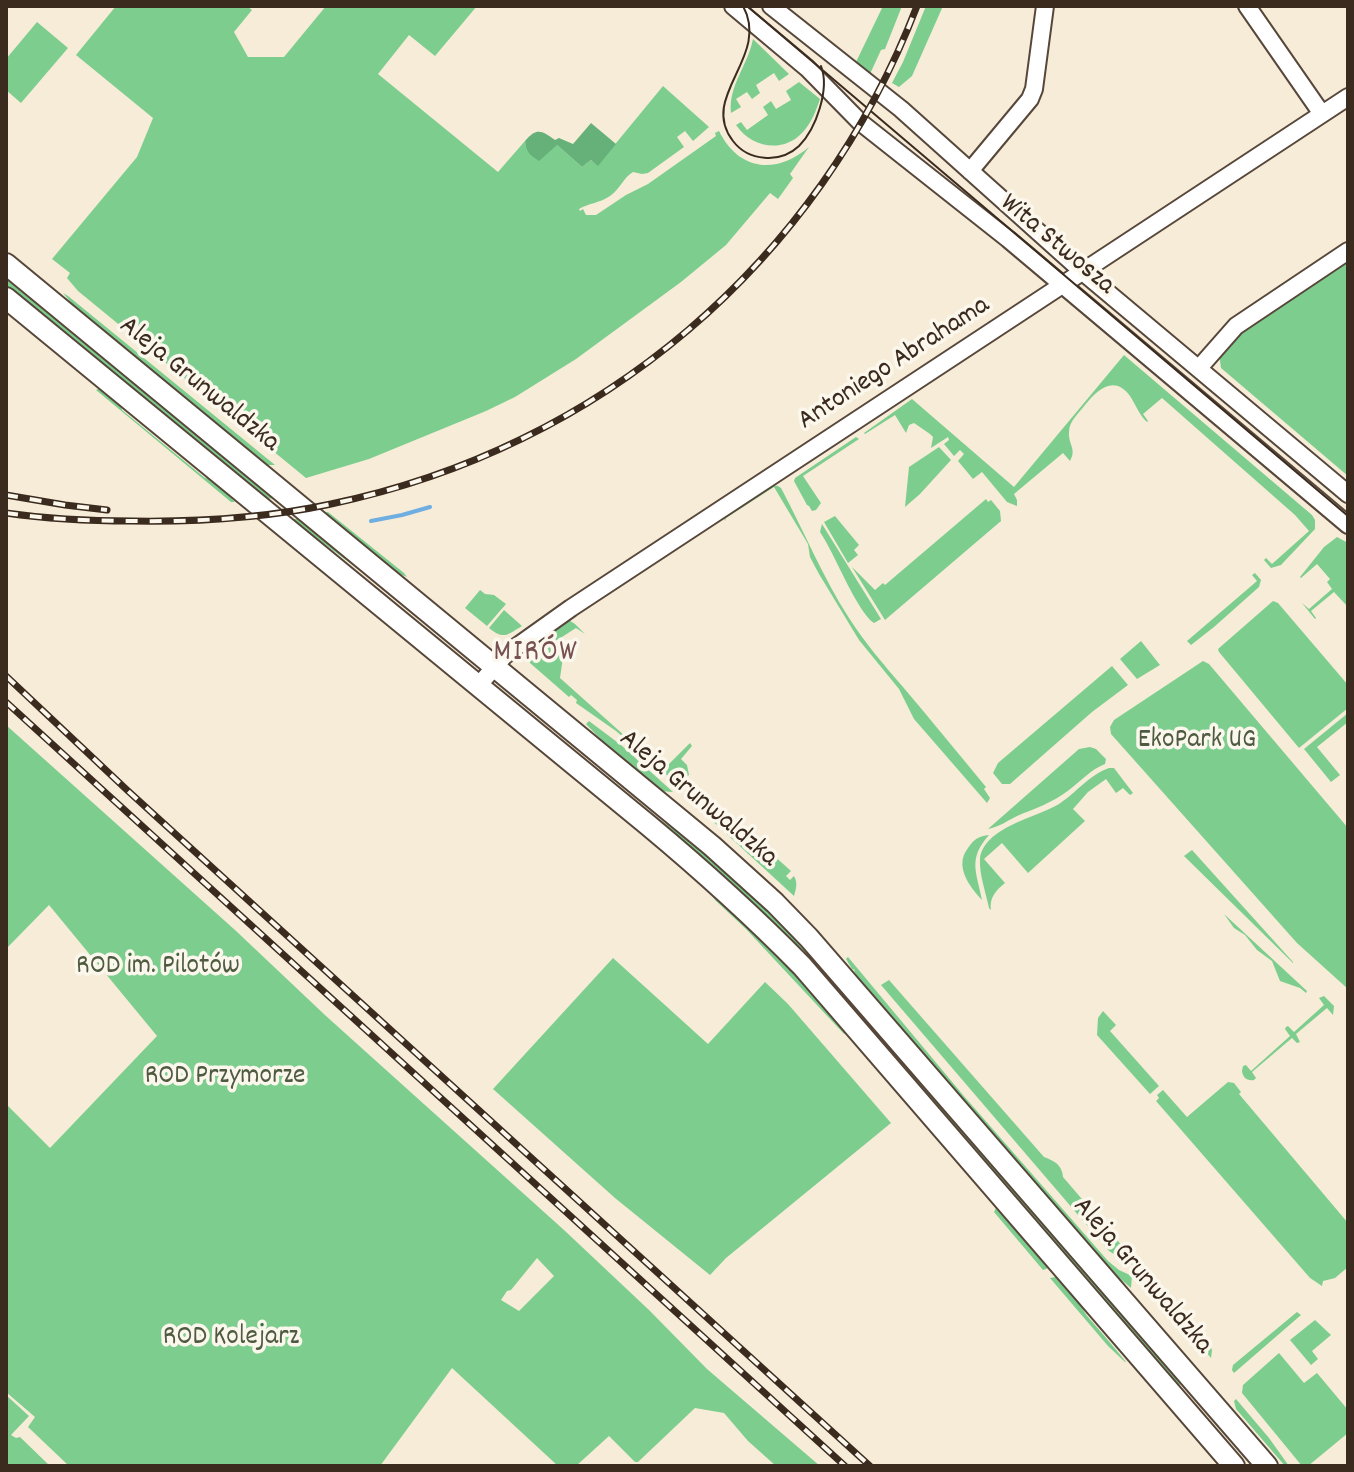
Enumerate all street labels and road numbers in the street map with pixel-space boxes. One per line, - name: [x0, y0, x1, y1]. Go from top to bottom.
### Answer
- street label: Wita Stwosza: [992, 188, 1120, 304]
- street label: Antoniego Abrahama: [793, 291, 997, 439]
- street label: Aleja Grunwaldzka: [111, 311, 285, 461]
- street label: Aleja Grunwaldzka: [611, 724, 783, 876]
- street label: Aleja Grunwaldzka: [1064, 1192, 1218, 1362]

